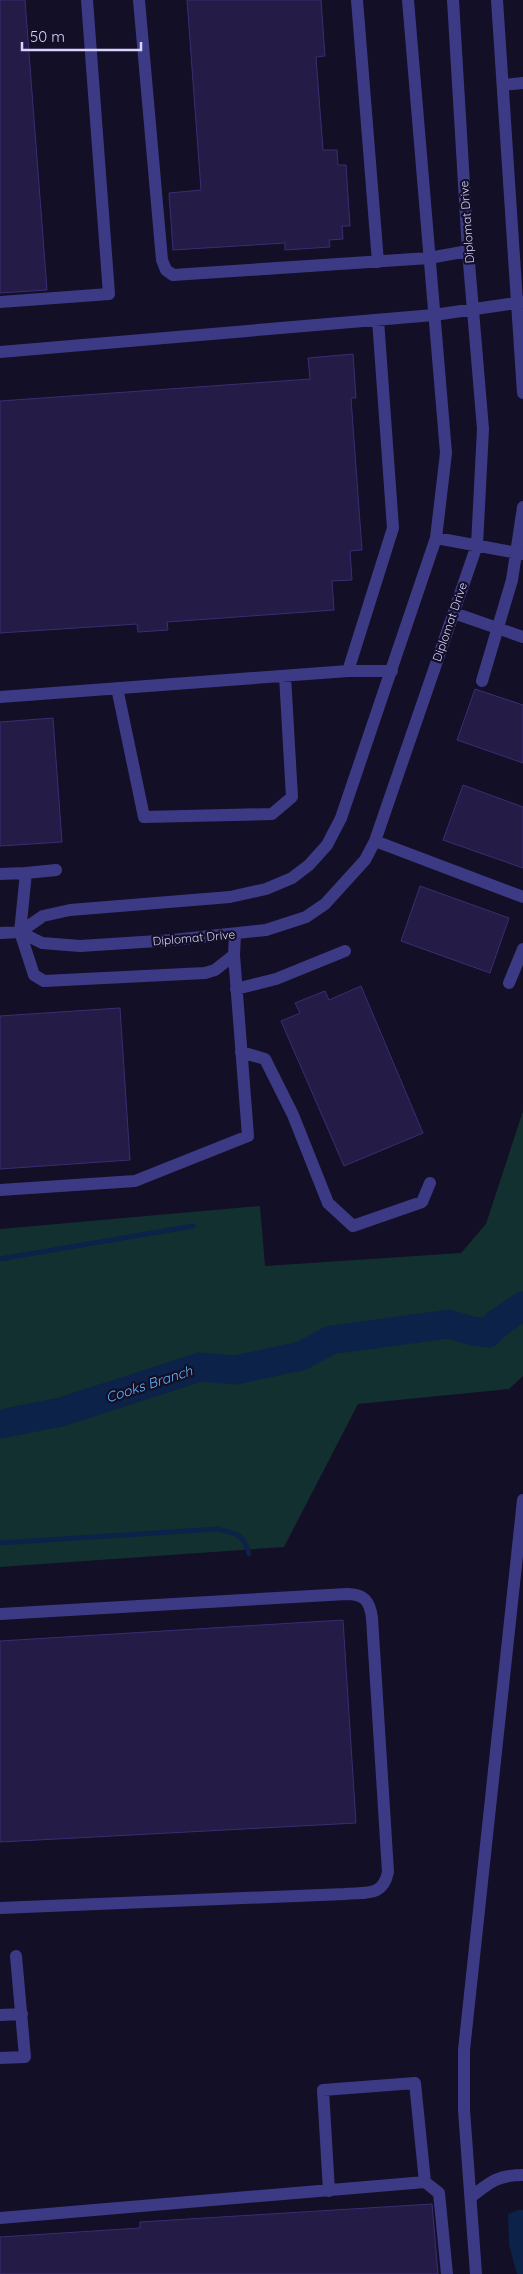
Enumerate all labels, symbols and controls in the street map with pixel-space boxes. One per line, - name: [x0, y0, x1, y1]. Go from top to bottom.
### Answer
- scale bar: [22, 20, 141, 52]
- text: 50 m: [30, 27, 65, 46]
- street label: Diplomat Drive: [456, 180, 477, 264]
- street label: Diplomat Drive: [429, 580, 470, 663]
- street label: Diplomat Drive: [152, 926, 236, 949]
- water label: Cooks Branch: [103, 1361, 196, 1406]

